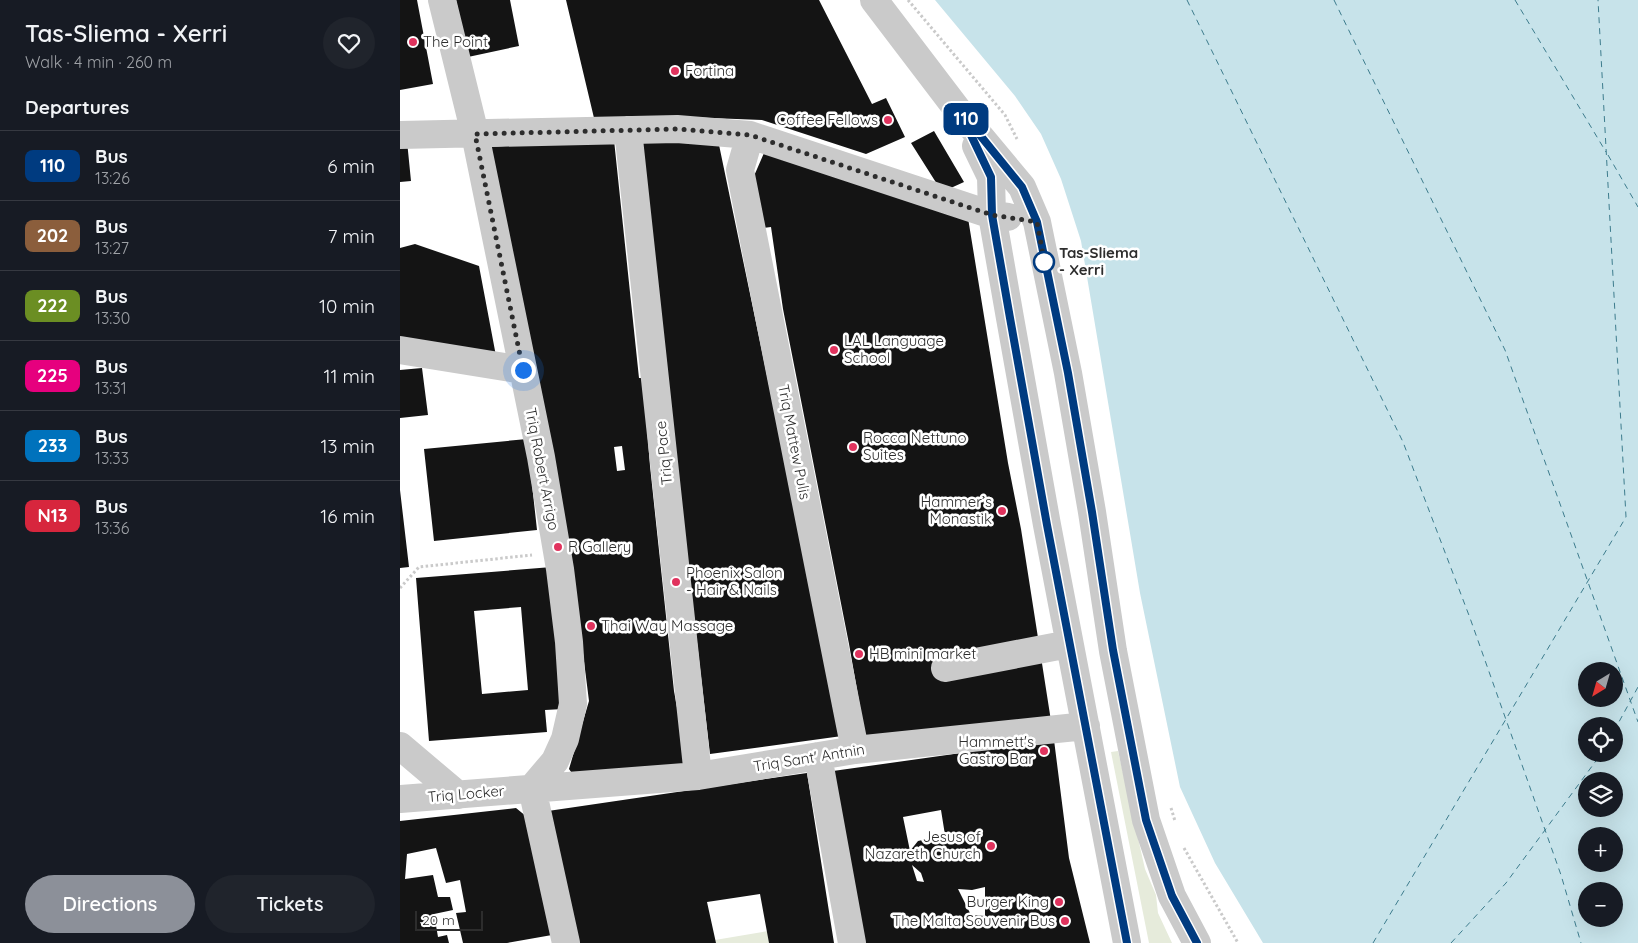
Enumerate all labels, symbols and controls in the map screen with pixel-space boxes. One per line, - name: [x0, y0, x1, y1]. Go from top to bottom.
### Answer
- button: heart: [323, 17, 375, 69]
- text: Tas-Sliema - Xerri: [25, 18, 227, 48]
- place label: The Point: [423, 32, 488, 51]
- marker: The Point: [407, 36, 419, 48]
- text: Walk · 4 min · 260 m: [25, 52, 172, 72]
- place label: Fortina: [685, 61, 734, 80]
- marker: Fortina: [669, 65, 681, 77]
- text: Departures: [25, 95, 129, 119]
- line badge: 110: [937, 103, 995, 135]
- text: 110: [953, 107, 979, 130]
- place label: Coffee Fellows: [777, 110, 878, 129]
- marker: Coffee Fellows: [882, 114, 894, 126]
- text: Bus: [95, 144, 128, 168]
- text: 110: [40, 154, 65, 177]
- text: 6 min: [327, 154, 375, 178]
- text: 13:26: [95, 168, 130, 188]
- text: Bus: [95, 214, 128, 238]
- text: 202: [37, 224, 68, 247]
- text: 7 min: [328, 224, 375, 248]
- text: 13:27: [95, 238, 129, 258]
- place label: Tas-Sliema - Xerri: [1059, 243, 1138, 279]
- marker: Tas-Sliema - Xerri: [1033, 251, 1055, 273]
- text: Bus: [95, 284, 128, 308]
- text: 222: [37, 294, 68, 317]
- text: 10 min: [319, 294, 375, 318]
- text: 13:30: [95, 308, 130, 328]
- place label: LAL Language School: [844, 331, 944, 367]
- marker: LAL Language School: [828, 344, 840, 356]
- text: Bus: [95, 354, 128, 378]
- your location: [511, 358, 536, 383]
- text: 225: [37, 364, 68, 387]
- text: 11 min: [323, 364, 375, 388]
- text: 13:31: [95, 378, 127, 398]
- street label: Triq Mattew Pulis: [774, 383, 815, 501]
- street label: Triq Robert Arrigo: [521, 406, 564, 532]
- street label: Triq Pace: [651, 420, 676, 486]
- text: Bus: [95, 424, 128, 448]
- place label: Rocca Nettuno Suites: [863, 428, 967, 464]
- text: 233: [38, 434, 67, 457]
- text: 13 min: [320, 434, 375, 458]
- marker: Rocca Nettuno Suites: [847, 441, 859, 453]
- text: 13:33: [95, 448, 129, 468]
- place label: Hammer’s Monastik: [921, 492, 992, 528]
- text: Bus: [95, 494, 128, 518]
- text: N13: [38, 504, 67, 527]
- text: 16 min: [320, 504, 375, 528]
- marker: Hammer’s Monastik: [996, 505, 1008, 517]
- text: 13:36: [95, 518, 129, 538]
- place label: R Gallery: [568, 537, 631, 556]
- marker: R Gallery: [552, 541, 564, 553]
- place label: Phoenix Salon - Hair & Nails: [686, 563, 783, 599]
- marker: Phoenix Salon - Hair & Nails: [670, 576, 682, 588]
- place label: Thai Way Massage: [601, 616, 733, 635]
- marker: Thai Way Massage: [585, 620, 597, 632]
- place label: HB mini market: [869, 644, 976, 663]
- marker: HB mini market: [853, 648, 865, 660]
- north arrow: [1578, 662, 1622, 708]
- map controls: [1578, 662, 1623, 927]
- button: locate: [1578, 717, 1623, 762]
- place label: Hammett's Gastro Bar: [958, 732, 1034, 768]
- street label: Triq Sant' Antnin: [752, 739, 866, 776]
- marker: Hammett's Gastro Bar: [1038, 745, 1050, 757]
- button: layers: [1578, 772, 1623, 817]
- street label: Triq Locker: [427, 781, 505, 806]
- place label: Jesus of Nazareth Church: [865, 827, 982, 863]
- button: +: [1578, 827, 1623, 872]
- marker: Jesus of Nazareth Church: [985, 840, 997, 852]
- button: Directions: [25, 875, 195, 933]
- button: Tickets: [205, 875, 375, 933]
- button: −: [1578, 882, 1623, 927]
- place label: Burger King: [966, 892, 1049, 911]
- marker: Burger King: [1053, 896, 1065, 908]
- scale bar: [415, 908, 482, 931]
- text: 20 m: [422, 911, 455, 929]
- place label: The Malta Souvenir Bus: [892, 911, 1055, 930]
- marker: The Malta Souvenir Bus: [1059, 915, 1071, 927]

